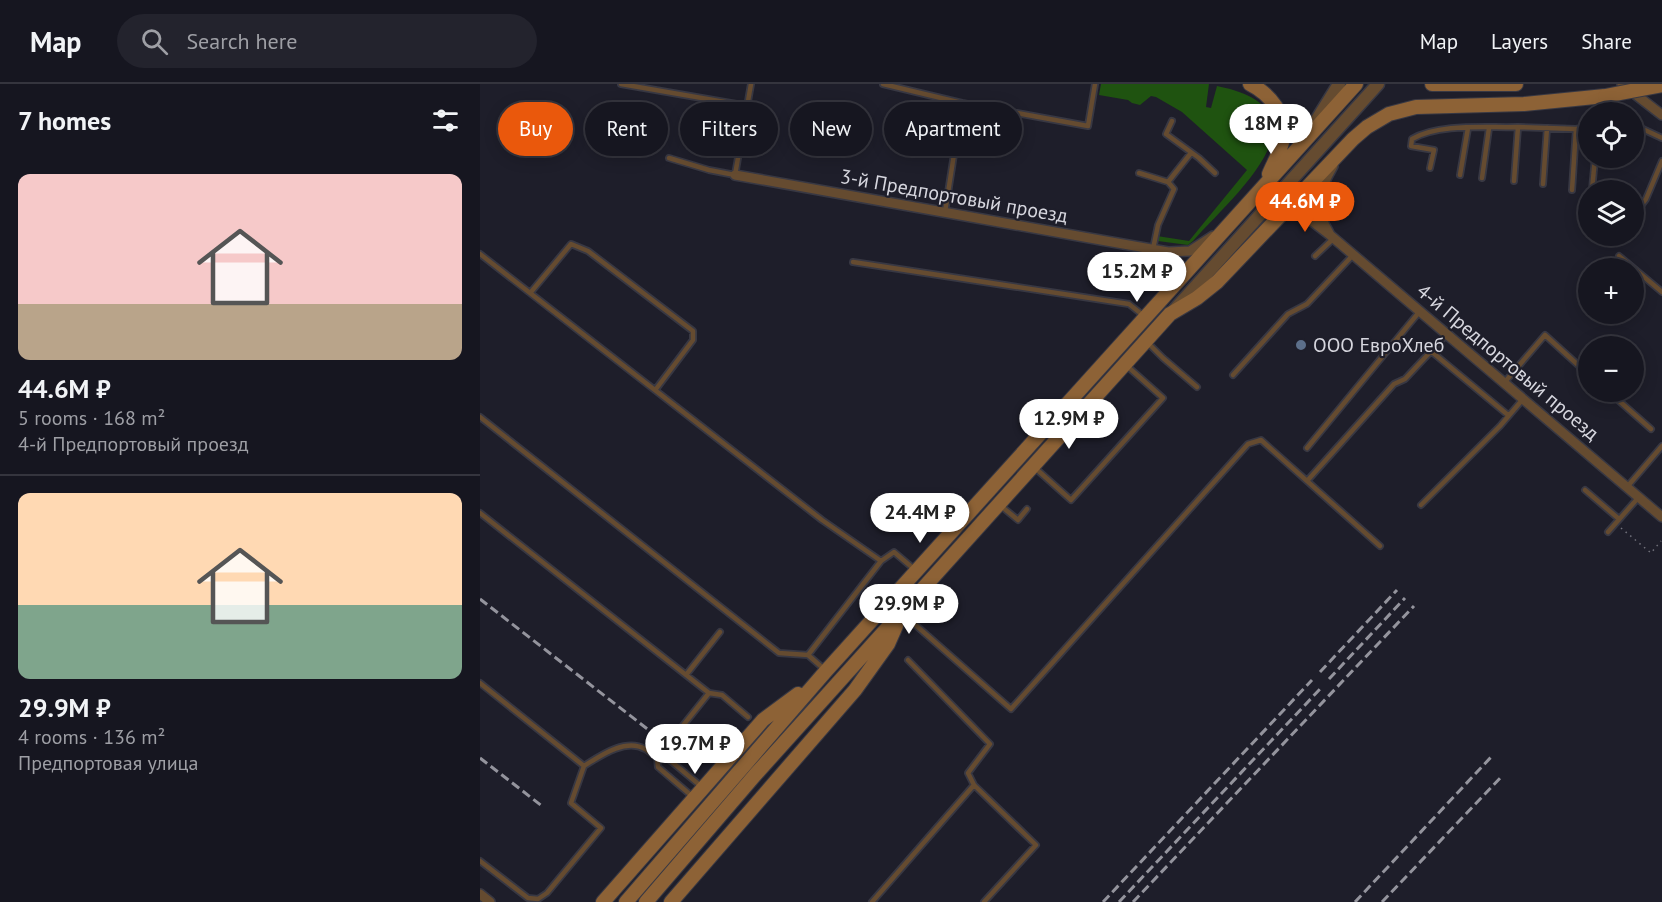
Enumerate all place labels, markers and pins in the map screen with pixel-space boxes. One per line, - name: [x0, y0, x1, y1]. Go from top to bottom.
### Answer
- pin: 18M ₽: [1229, 104, 1313, 155]
- pin: 44.6M ₽: [1250, 182, 1360, 233]
- pin: 15.2M ₽: [1082, 252, 1192, 303]
- place label: ООО ЕвроХлеб: [1313, 332, 1444, 358]
- marker: ООО ЕвроХлеб: [1294, 338, 1308, 352]
- pin: 12.9M ₽: [1014, 399, 1124, 450]
- pin: 24.4M ₽: [865, 493, 975, 544]
- pin: 29.9M ₽: [854, 584, 964, 635]
- pin: 19.7M ₽: [640, 724, 750, 775]

